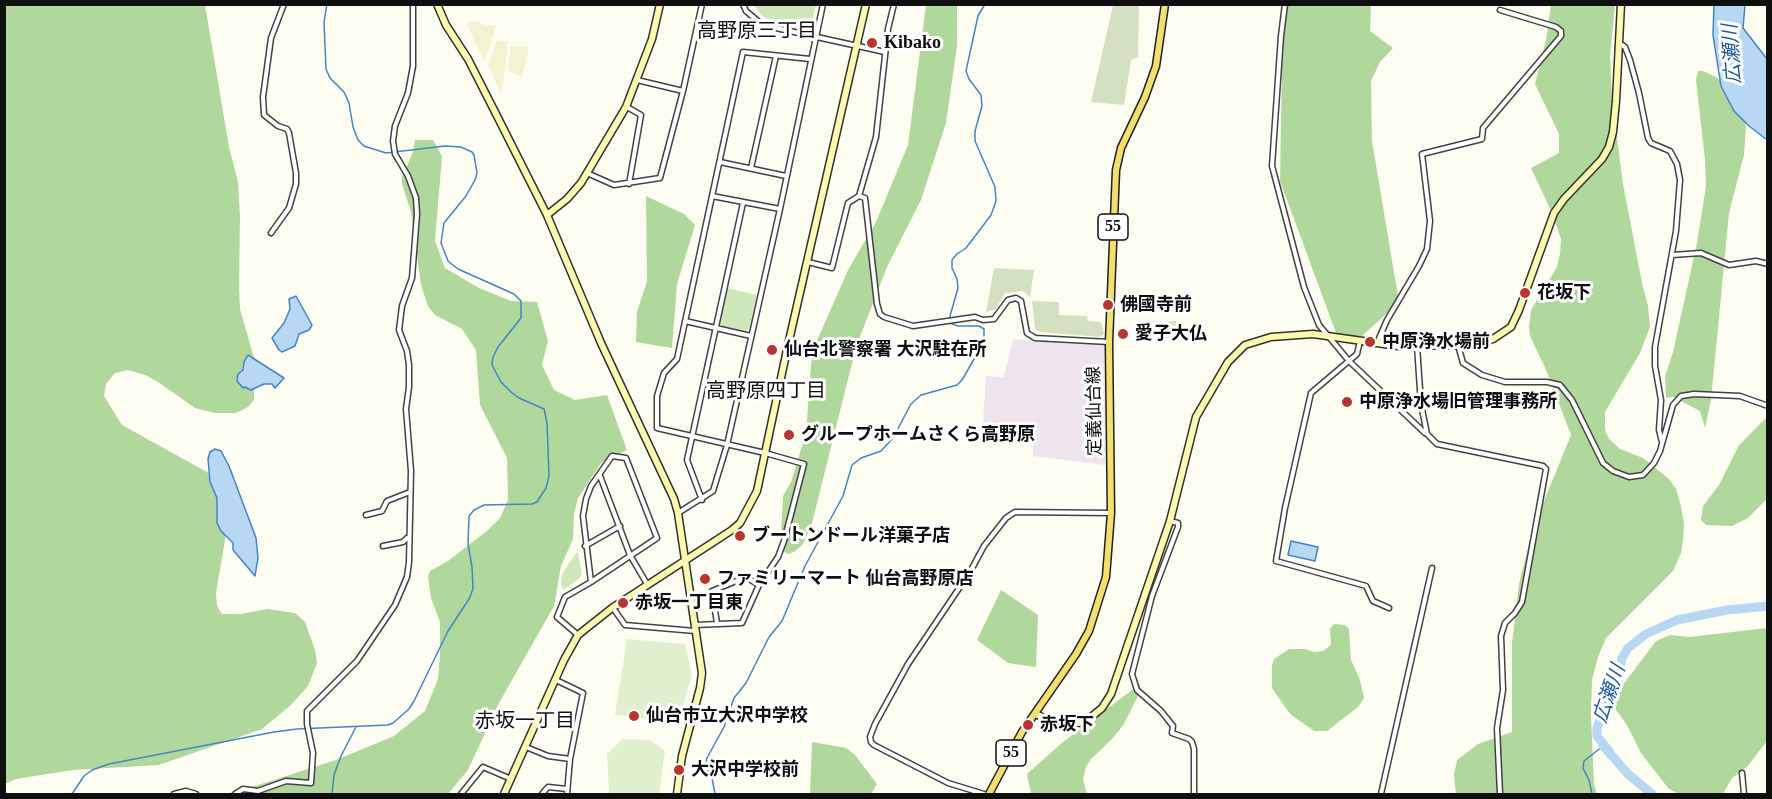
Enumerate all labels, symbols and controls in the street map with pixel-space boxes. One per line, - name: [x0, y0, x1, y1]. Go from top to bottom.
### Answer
- district label: 高野原三丁目: [697, 20, 817, 44]
- water label: 広瀬川: [1719, 23, 1747, 85]
- place label: Kibako: [884, 32, 941, 54]
- marker: Kibako: [865, 36, 879, 50]
- road number: 55: [1098, 214, 1128, 240]
- place label: 花坂下: [1537, 282, 1591, 304]
- marker: 花坂下: [1518, 286, 1532, 300]
- place label: 佛國寺前: [1120, 294, 1192, 316]
- marker: 佛國寺前: [1101, 298, 1115, 312]
- place label: 愛子大仏: [1135, 323, 1207, 345]
- marker: 愛子大仏: [1116, 327, 1130, 341]
- place label: 中原浄水場前: [1382, 331, 1490, 353]
- marker: 中原浄水場前: [1363, 335, 1377, 349]
- place label: 仙台北警察署 大沢駐在所: [784, 339, 986, 361]
- marker: 仙台北警察署 大沢駐在所: [765, 343, 779, 357]
- street label: 定義仙台線: [1083, 366, 1107, 456]
- district label: 高野原四丁目: [706, 380, 826, 404]
- place label: 中原浄水場旧管理事務所: [1359, 391, 1557, 413]
- marker: 中原浄水場旧管理事務所: [1340, 395, 1354, 409]
- place label: グループホームさくら高野原: [801, 424, 1035, 446]
- marker: グループホームさくら高野原: [782, 428, 796, 442]
- place label: ブートンドール洋菓子店: [752, 525, 950, 547]
- marker: ブートンドール洋菓子店: [733, 529, 747, 543]
- place label: ファミリーマート 仙台高野原店: [717, 568, 973, 590]
- marker: ファミリーマート 仙台高野原店: [698, 572, 712, 586]
- place label: 赤坂一丁目東: [635, 592, 743, 614]
- marker: 赤坂一丁目東: [616, 596, 630, 610]
- water label: 広瀬川: [1589, 662, 1631, 726]
- place label: 仙台市立大沢中学校: [646, 705, 808, 727]
- marker: 仙台市立大沢中学校: [627, 709, 641, 723]
- district label: 赤坂一丁目: [475, 710, 575, 734]
- place label: 赤坂下: [1040, 714, 1094, 736]
- marker: 赤坂下: [1021, 718, 1035, 732]
- road number: 55: [996, 740, 1026, 766]
- place label: 大沢中学校前: [691, 759, 799, 781]
- marker: 大沢中学校前: [672, 763, 686, 777]

